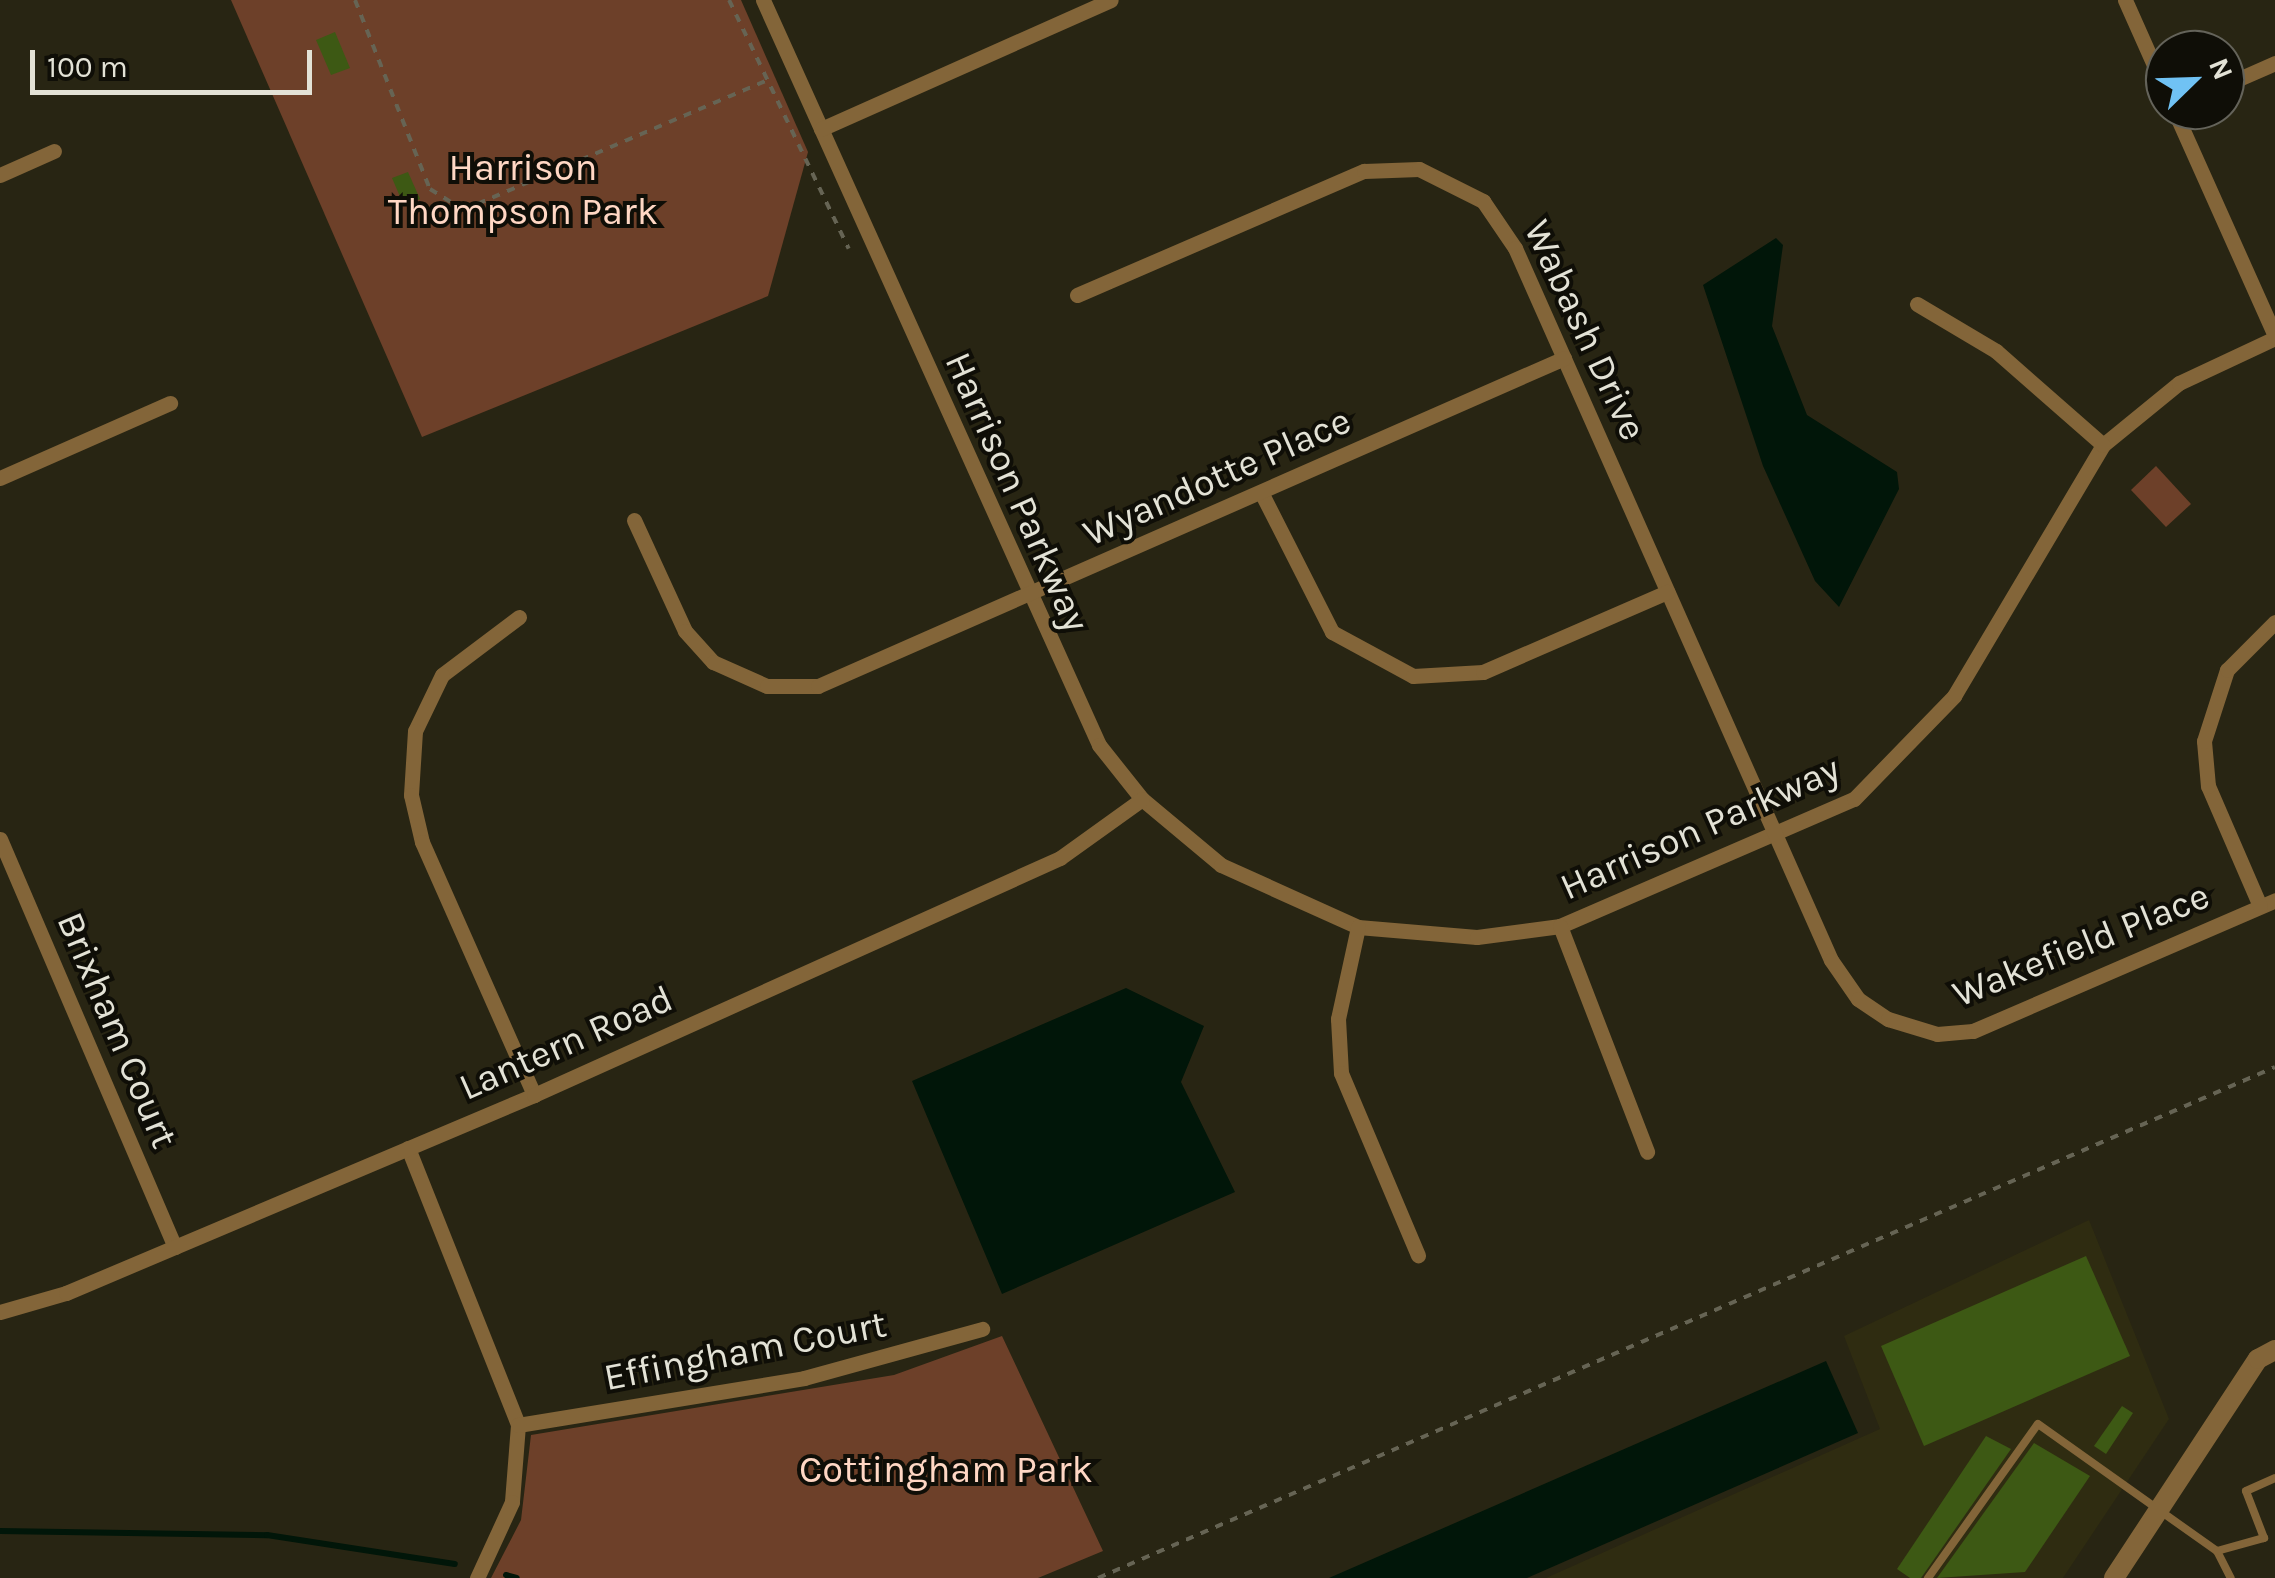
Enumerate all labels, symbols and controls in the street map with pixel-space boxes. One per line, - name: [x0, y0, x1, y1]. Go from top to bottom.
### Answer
- scale bar: [35, 30, 318, 92]
- north arrow: [2145, 30, 2245, 130]
- text: 100 m: [47, 49, 128, 85]
- text: N: [2202, 53, 2240, 85]
- park label: Harrison Thompson Park: [388, 145, 658, 234]
- street label: Wabash Drive: [1514, 213, 1656, 447]
- street label: Harrison Parkway: [935, 345, 1099, 639]
- street label: Wyandotte Place: [1076, 398, 1358, 556]
- street label: Harrison Parkway: [1553, 746, 1847, 910]
- street label: Wakefield Place: [1946, 873, 2216, 1017]
- street label: Brixham Court: [47, 905, 187, 1155]
- street label: Lantern Road: [452, 976, 680, 1110]
- street label: Effingham Court: [600, 1301, 890, 1401]
- park label: Cottingham Park: [799, 1447, 1093, 1493]

